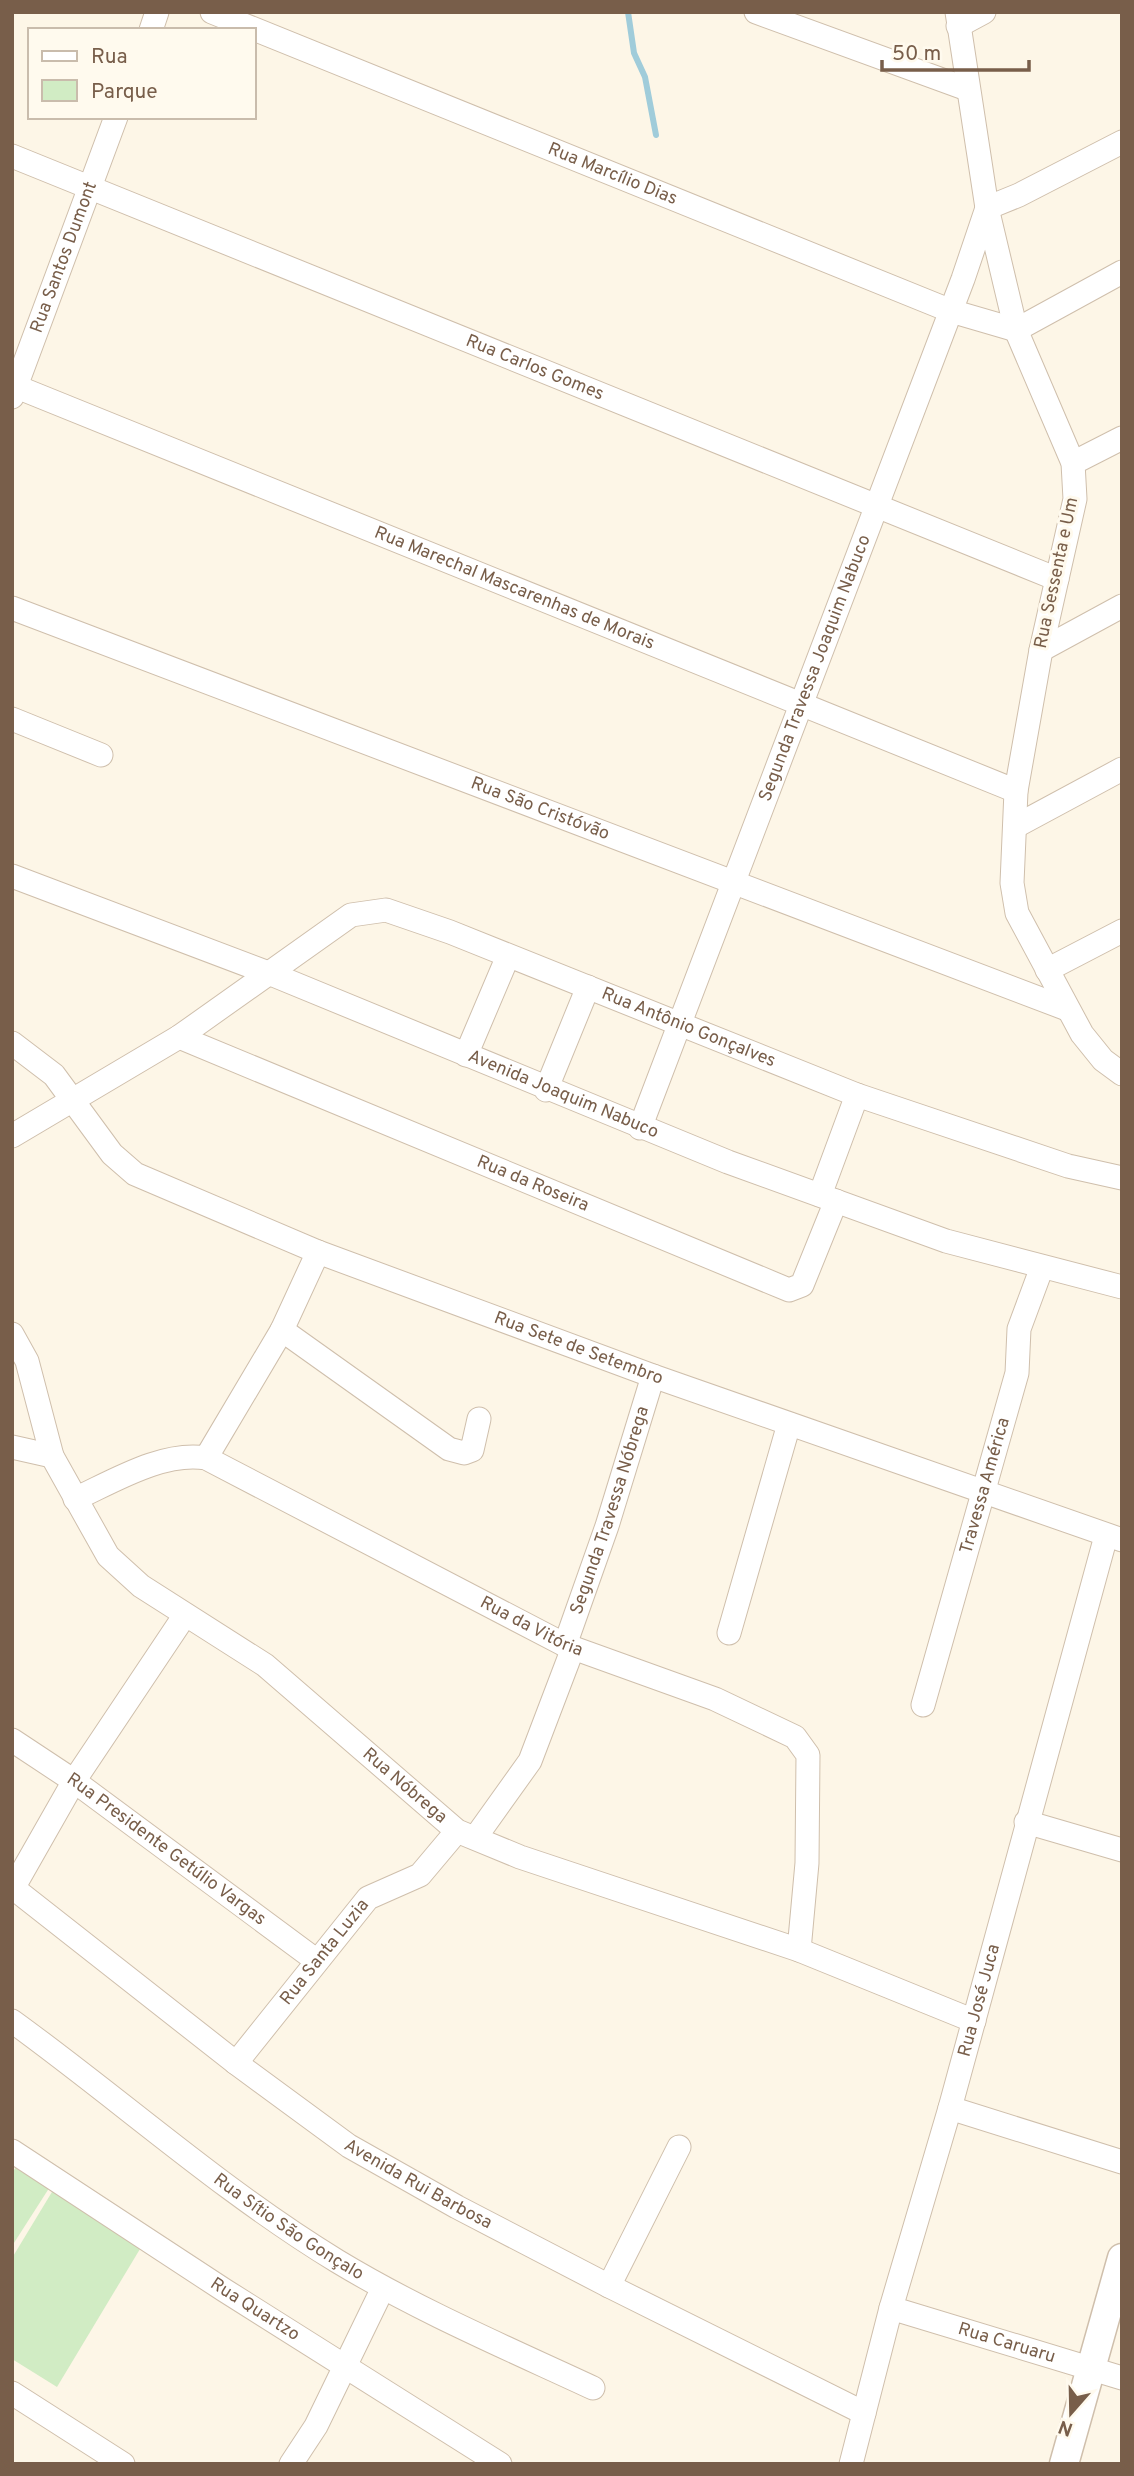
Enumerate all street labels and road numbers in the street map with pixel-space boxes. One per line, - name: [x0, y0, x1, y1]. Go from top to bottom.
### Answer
- street label: Rua Marcílio Dias: [544, 138, 681, 211]
- street label: Rua Santos Dumont: [25, 178, 103, 336]
- street label: Rua Carlos Gomes: [462, 329, 607, 406]
- street label: Rua Sessenta e Um: [1030, 495, 1084, 651]
- street label: Rua Marechal Mascarenhas de Morais: [371, 521, 658, 655]
- street label: Segunda Travessa Joaquim Nabuco: [754, 531, 876, 805]
- street label: Rua São Cristóvão: [467, 772, 613, 846]
- street label: Rua Antônio Gonçalves: [598, 982, 779, 1073]
- street label: Avenida Joaquim Nabuco: [465, 1045, 662, 1144]
- street label: Rua da Roseira: [473, 1150, 592, 1217]
- street label: Rua Sete de Setembro: [491, 1307, 666, 1390]
- street label: Segunda Travessa Nóbrega: [565, 1403, 655, 1618]
- street label: Travessa América: [955, 1415, 1015, 1556]
- street label: Rua da Vitória: [476, 1591, 586, 1662]
- street label: Rua Nóbrega: [357, 1743, 452, 1829]
- street label: Rua Presidente Getúlio Vargas: [62, 1768, 271, 1931]
- street label: Rua Santa Luzia: [275, 1894, 374, 2010]
- street label: Rua José Juca: [953, 1942, 1006, 2059]
- street label: Avenida Rui Barbosa: [340, 2134, 496, 2235]
- street label: Rua Sítio São Gonçalo: [209, 2168, 368, 2286]
- street label: Rua Quartzo: [206, 2273, 304, 2346]
- street label: Rua Caruaru: [955, 2317, 1058, 2369]

